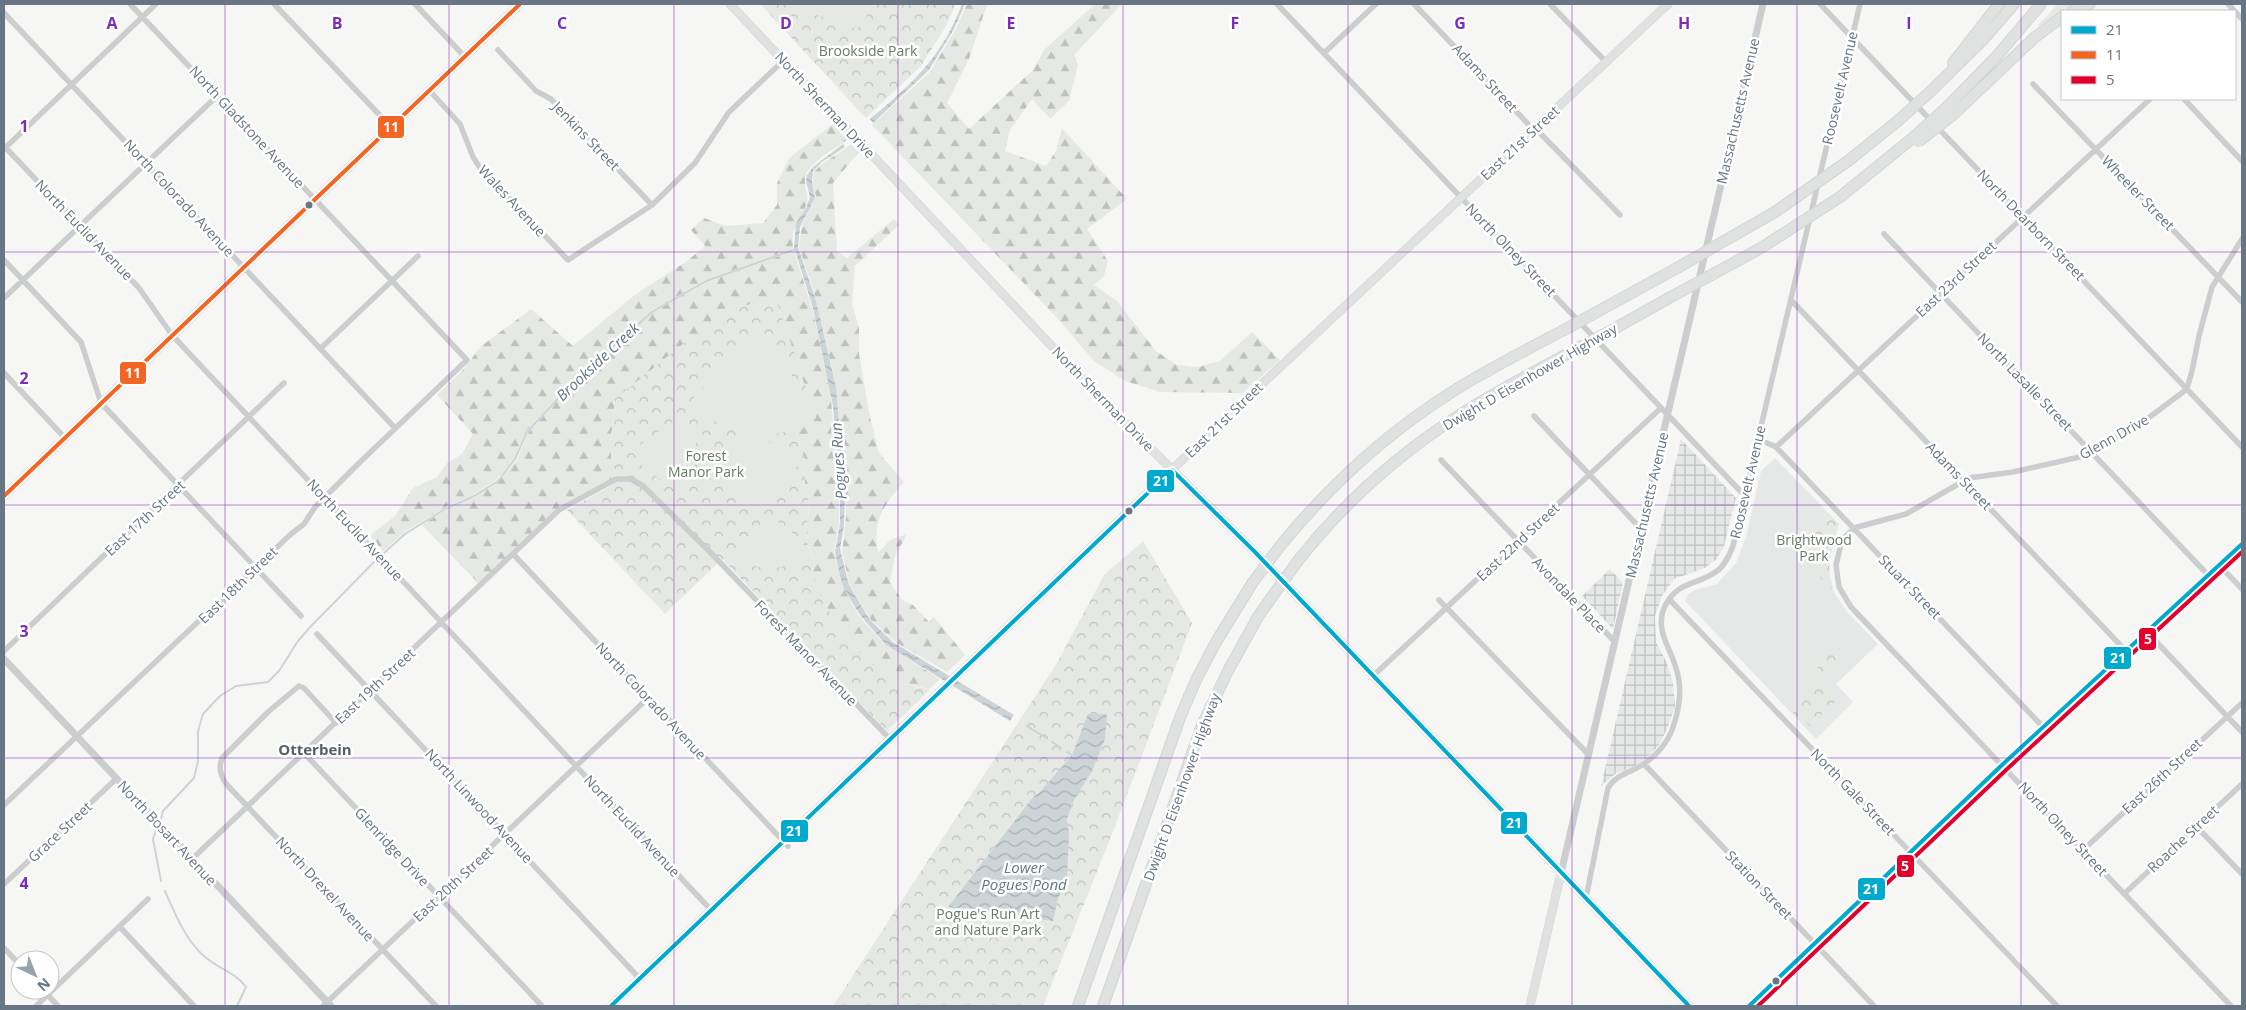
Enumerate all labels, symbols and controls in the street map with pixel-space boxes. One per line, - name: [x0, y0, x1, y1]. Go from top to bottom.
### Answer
- legend: [2061, 10, 2236, 100]
- text: A: [106, 12, 118, 34]
- text: B: [332, 12, 342, 34]
- text: C: [557, 12, 567, 34]
- text: D: [780, 12, 792, 34]
- text: E: [1007, 12, 1016, 34]
- text: F: [1231, 12, 1239, 34]
- text: G: [1454, 12, 1466, 34]
- text: H: [1678, 12, 1690, 34]
- text: I: [1906, 12, 1912, 34]
- text: 21: [2106, 19, 2123, 39]
- street label: Roosevelt Avenue: [1817, 29, 1862, 146]
- street label: Massachusetts Avenue: [1712, 36, 1764, 186]
- street label: Adams Street: [1449, 39, 1522, 116]
- park label: Brookside Park: [819, 41, 918, 60]
- text: 11: [2106, 44, 2123, 64]
- street label: North Sherman Drive: [771, 47, 880, 162]
- street label: North Gladstone Avenue: [186, 61, 309, 192]
- text: 5: [2106, 69, 2115, 89]
- street label: Jenkins Street: [547, 96, 624, 174]
- street label: East 21st Street: [1476, 101, 1563, 184]
- text: 1: [19, 115, 29, 137]
- line badge: 11: [377, 115, 405, 139]
- text: 11: [383, 117, 399, 136]
- street label: North Colorado Avenue: [120, 135, 239, 261]
- street label: Wheeler Street: [2098, 151, 2179, 234]
- street label: Wales Avenue: [474, 161, 550, 241]
- street label: North Dearborn Street: [1973, 165, 2089, 284]
- street label: North Euclid Avenue: [31, 175, 137, 284]
- street label: North Olney Street: [1462, 199, 1561, 300]
- unlabelled marker: [304, 200, 314, 210]
- street label: East 23rd Street: [1911, 236, 2000, 321]
- water label: Brookside Creek: [552, 317, 644, 405]
- street label: Dwight D Eisenhower Highway: [1439, 318, 1621, 434]
- street label: North Lasalle Street: [1974, 329, 2077, 435]
- street label: North Sherman Drive: [1048, 342, 1159, 455]
- line badge: 11: [119, 361, 147, 385]
- text: 11: [125, 363, 141, 382]
- text: 2: [19, 367, 29, 389]
- street label: East 21st Street: [1181, 378, 1267, 462]
- street label: Glenn Drive: [2076, 410, 2152, 463]
- water label: Pogues Run: [825, 422, 851, 500]
- street label: Roosevelt Avenue: [1725, 423, 1770, 540]
- street label: Massachusetts Avenue: [1621, 430, 1673, 580]
- street label: Adams Street: [1922, 438, 1997, 514]
- park label: Forest Manor Park: [668, 446, 745, 481]
- line badge: 21: [1146, 469, 1175, 493]
- text: 21: [1153, 471, 1169, 490]
- street label: East 17th Street: [100, 475, 189, 560]
- street label: North Euclid Avenue: [303, 475, 408, 585]
- street label: East 22nd Street: [1472, 498, 1563, 585]
- unlabelled marker: [1124, 506, 1134, 516]
- park label: Brightwood Park: [1776, 530, 1852, 565]
- street label: East 18th Street: [194, 542, 281, 627]
- street label: Stuart Street: [1875, 550, 1946, 623]
- street label: Avondale Place: [1528, 553, 1611, 637]
- street label: Forest Manor Avenue: [751, 596, 862, 710]
- text: 3: [19, 620, 29, 642]
- line badge: 5: [2138, 627, 2157, 651]
- text: 5: [2144, 629, 2152, 648]
- street label: North Colorado Avenue: [592, 638, 711, 764]
- street label: East 19th Street: [330, 643, 419, 728]
- line badge: 21: [2103, 646, 2132, 670]
- text: 21: [2110, 648, 2126, 667]
- street label: Dwight D Eisenhower Highway: [1139, 689, 1225, 883]
- street label: East 26th Street: [2117, 733, 2206, 818]
- district label: Otterbein: [278, 739, 352, 759]
- street label: North Linwood Avenue: [421, 744, 538, 867]
- street label: North Gale Street: [1807, 744, 1900, 839]
- street label: North Euclid Avenue: [580, 771, 685, 881]
- street label: North Bosart Avenue: [114, 776, 221, 889]
- street label: North Olney Street: [2015, 777, 2112, 880]
- street label: Grace Street: [24, 797, 96, 866]
- street label: Roache Street: [2143, 801, 2222, 877]
- street label: Glenridge Drive: [351, 803, 434, 890]
- line badge: 21: [1500, 811, 1528, 835]
- text: 21: [1506, 813, 1522, 832]
- line badge: 21: [780, 819, 809, 843]
- text: 21: [786, 821, 802, 840]
- street label: North Drexel Avenue: [272, 832, 379, 945]
- street label: East 20th Street: [408, 841, 497, 926]
- street label: Station Street: [1722, 846, 1797, 923]
- line badge: 5: [1896, 854, 1915, 878]
- text: 5: [1901, 856, 1909, 875]
- water label: Lower Pogues Pond: [981, 857, 1067, 894]
- text: 4: [19, 872, 29, 894]
- line badge: 21: [1857, 877, 1886, 901]
- text: 21: [1863, 879, 1879, 898]
- park label: Pogue's Run Art and Nature Park: [935, 904, 1042, 939]
- north arrow: [10, 950, 60, 1000]
- text: N: [34, 974, 55, 996]
- unlabelled marker: [1771, 976, 1781, 986]

